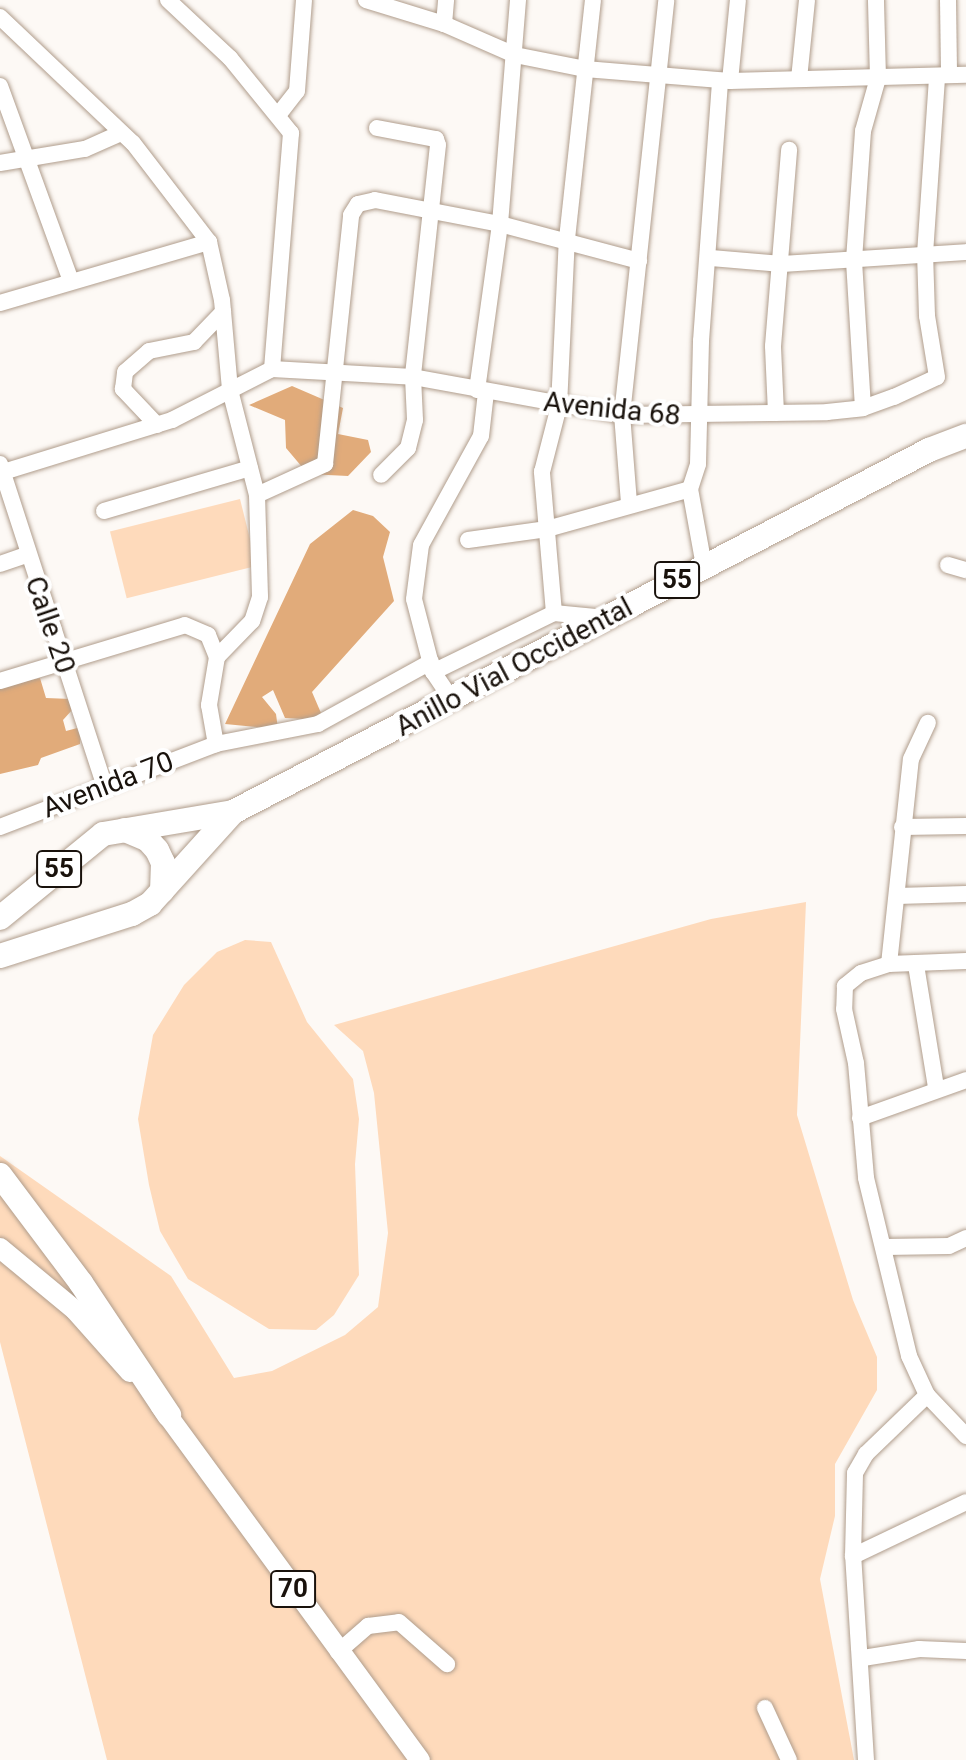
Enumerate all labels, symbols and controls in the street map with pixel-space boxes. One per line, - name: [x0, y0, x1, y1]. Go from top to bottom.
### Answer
- street label: Avenida 68: [542, 385, 682, 433]
- road number: 55: [653, 558, 701, 602]
- street label: Calle 20: [18, 572, 82, 678]
- street label: Anillo Vial Occidental: [390, 590, 638, 744]
- street label: Avenida 70: [38, 745, 178, 825]
- road number: 55: [35, 847, 83, 891]
- road number: 70: [269, 1567, 317, 1611]

